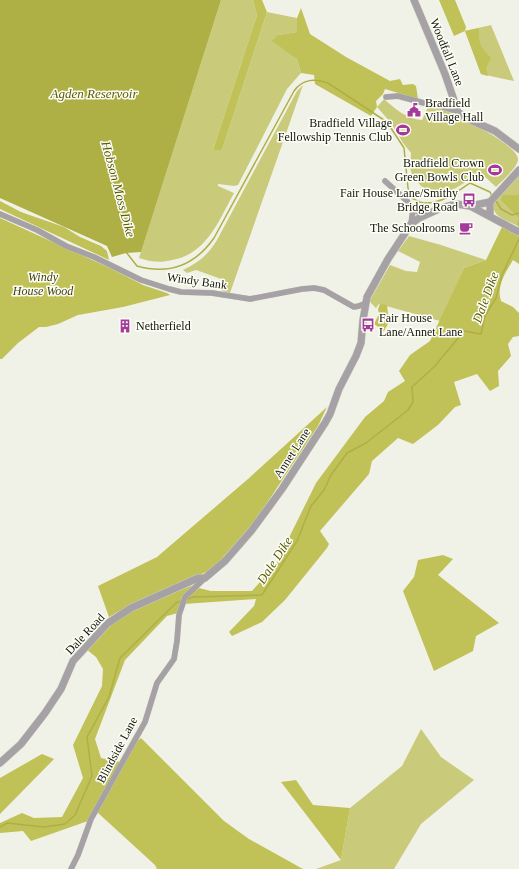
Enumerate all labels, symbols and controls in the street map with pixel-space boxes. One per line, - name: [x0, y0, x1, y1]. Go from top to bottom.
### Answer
- street label: Woodfall Lane: [427, 16, 467, 88]
- water label: Agden Reservoir: [49, 86, 138, 101]
- place label: Bradfield Village Hall: [425, 96, 484, 124]
- public building icon: Bradfield Village Hall: [406, 102, 422, 118]
- place label: Bradfield Village Fellowship Tennis Club: [278, 116, 392, 144]
- sports icon: Bradfield Village Fellowship Tennis Club: [395, 122, 411, 138]
- water label: Hobson Moss Dike: [98, 138, 139, 239]
- place label: Bradfield Crown Green Bowls Club: [395, 156, 484, 184]
- sports icon: Bradfield Crown Green Bowls Club: [487, 162, 503, 178]
- place label: Fair House Lane/Smithy Bridge Road: [340, 186, 458, 214]
- bus stop icon: Fair House Lane/Smithy Bridge Road: [461, 192, 477, 208]
- cafe icon: The Schoolrooms: [458, 220, 474, 236]
- place label: The Schoolrooms: [370, 221, 455, 235]
- water label: Dale Dike: [469, 269, 502, 326]
- park label: Windy House Wood: [12, 270, 74, 298]
- street label: Windy Bank: [166, 270, 228, 292]
- place label: Fair House Lane/Annet Lane: [379, 311, 463, 339]
- bus stop icon: Fair House Lane/Annet Lane: [360, 317, 376, 333]
- building icon: Netherfield: [117, 318, 133, 334]
- place label: Netherfield: [136, 319, 191, 333]
- street label: Annet Lane: [271, 426, 313, 480]
- water label: Dale Dike: [253, 534, 295, 587]
- street label: Dale Road: [62, 611, 108, 657]
- street label: Blindside Lane: [94, 714, 140, 786]

